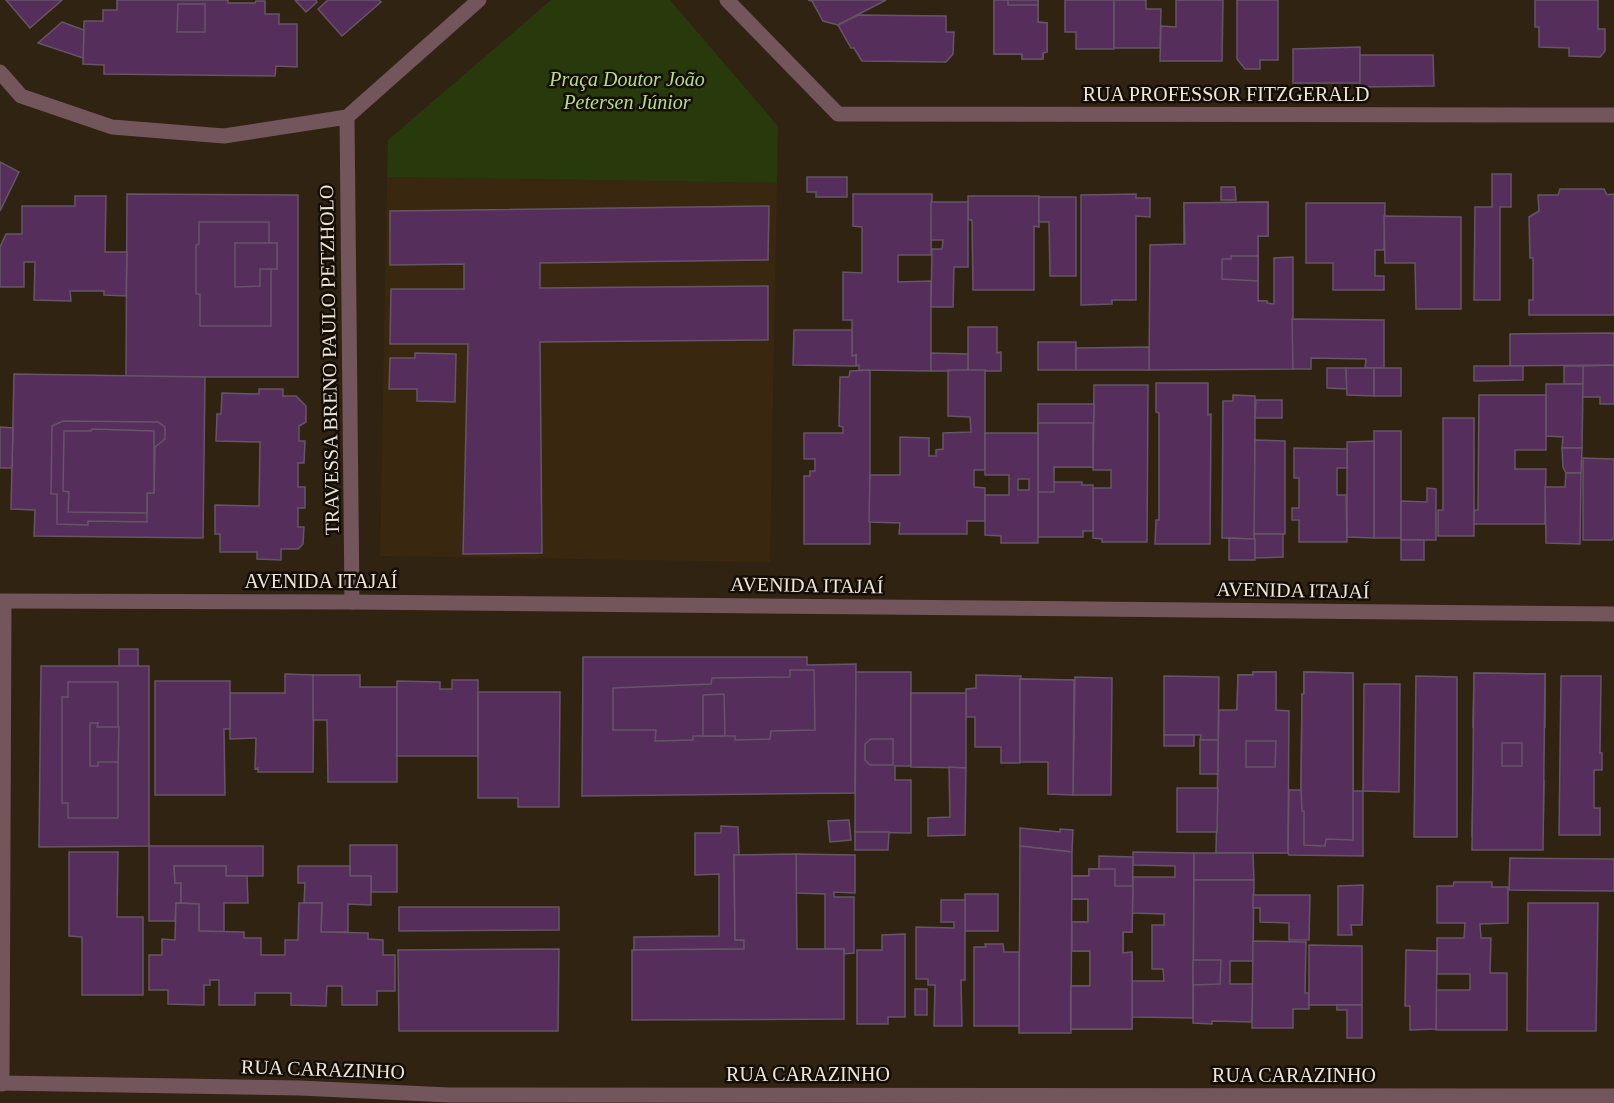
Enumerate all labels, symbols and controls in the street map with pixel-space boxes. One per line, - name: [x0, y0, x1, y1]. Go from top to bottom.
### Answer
- park label: Praça Doutor João Petersen Júnior: [548, 68, 705, 113]
- street label: RUA PROFESSOR FITZGERALD: [1083, 83, 1369, 105]
- street label: TRAVESSA BRENO PAULO PETZHOLO: [315, 185, 343, 535]
- street label: AVENIDA ITAJAÍ: [244, 570, 398, 592]
- street label: AVENIDA ITAJAÍ: [730, 573, 884, 597]
- street label: AVENIDA ITAJAÍ: [1216, 578, 1370, 602]
- street label: RUA CARAZINHO: [241, 1055, 405, 1083]
- street label: RUA CARAZINHO: [726, 1063, 890, 1085]
- street label: RUA CARAZINHO: [1212, 1064, 1376, 1086]

